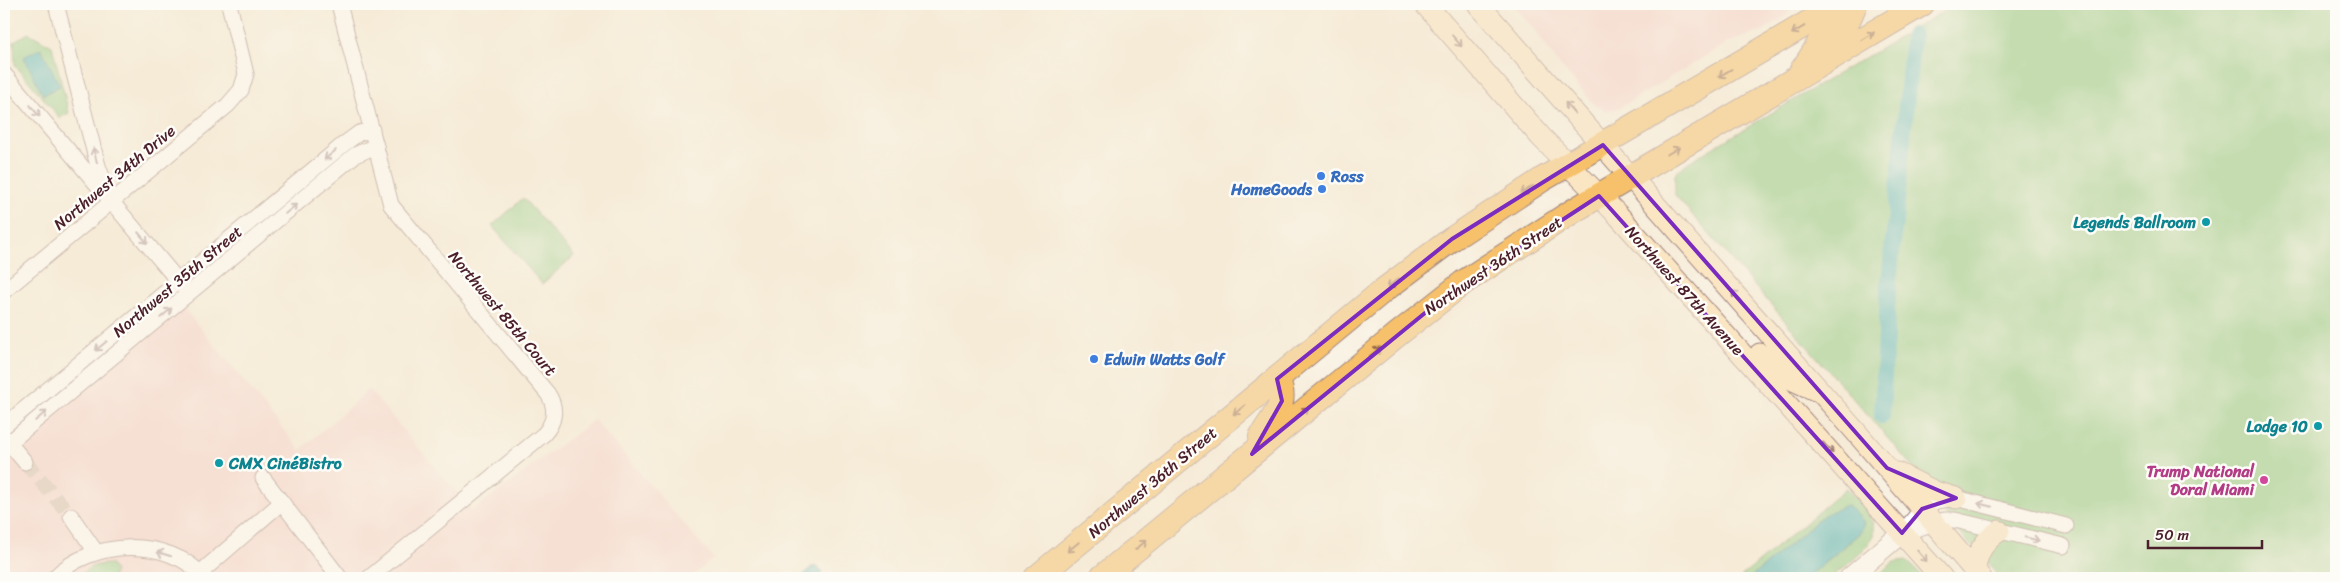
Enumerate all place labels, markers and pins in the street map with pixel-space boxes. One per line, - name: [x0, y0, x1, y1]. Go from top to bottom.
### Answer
- place label: Ross: [1330, 162, 1364, 191]
- marker: Ross: [1315, 170, 1327, 182]
- place label: HomeGoods: [1230, 175, 1312, 204]
- marker: HomeGoods: [1316, 183, 1328, 195]
- place label: Legends Ballroom: [2073, 208, 2196, 237]
- marker: Legends Ballroom: [2200, 216, 2212, 228]
- place label: Edwin Watts Golf: [1104, 345, 1226, 374]
- marker: Edwin Watts Golf: [1088, 353, 1100, 365]
- place label: Lodge 10: [2247, 412, 2308, 441]
- marker: Lodge 10: [2312, 420, 2324, 432]
- place label: CMX CinéBistro: [228, 449, 342, 478]
- marker: CMX CinéBistro: [213, 457, 225, 469]
- place label: Trump National Doral Miami: [2146, 457, 2256, 504]
- marker: Trump National Doral Miami: [2258, 474, 2270, 486]

